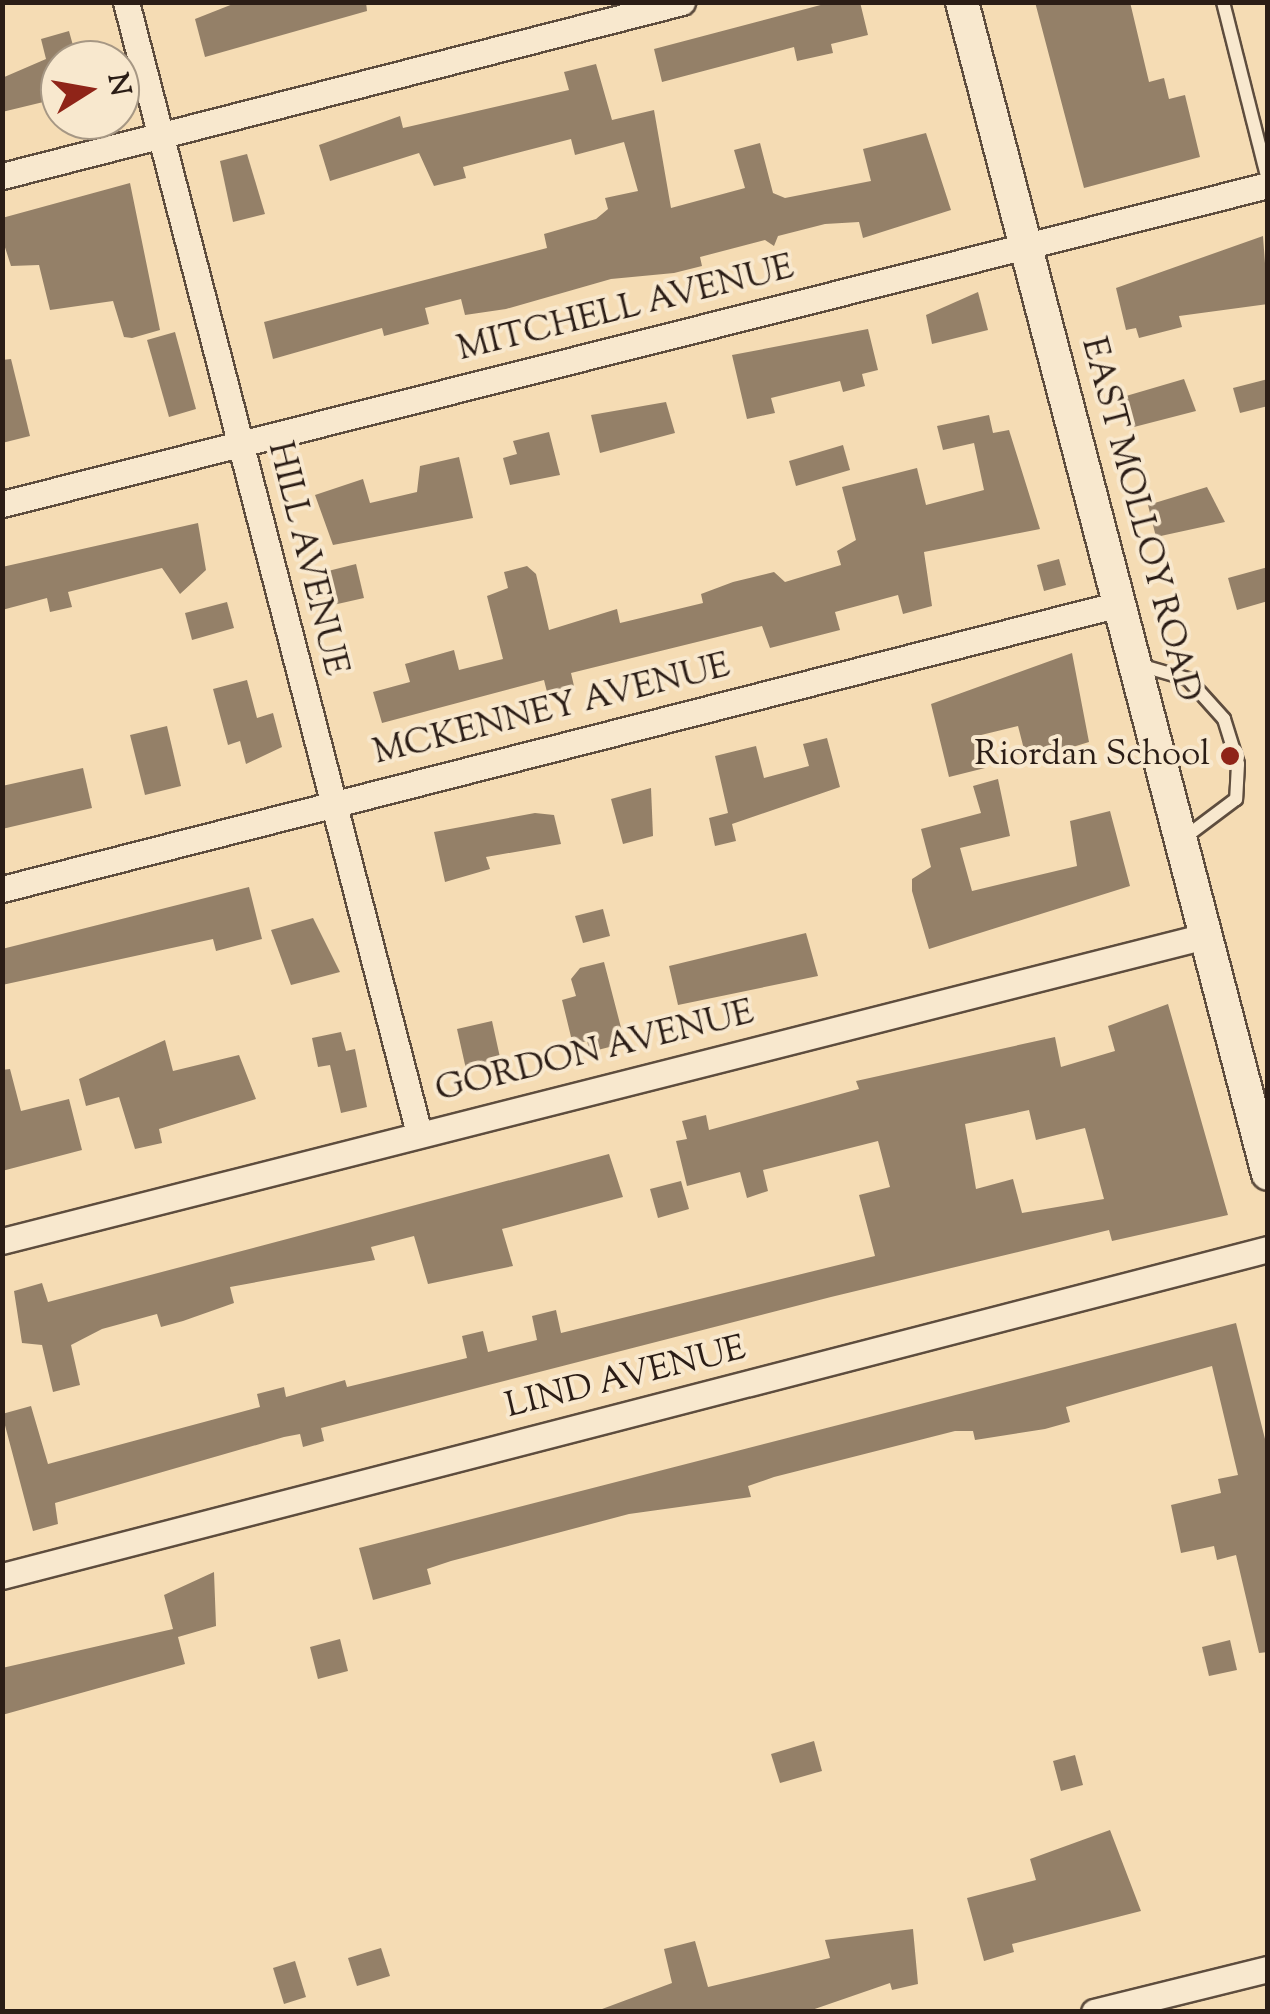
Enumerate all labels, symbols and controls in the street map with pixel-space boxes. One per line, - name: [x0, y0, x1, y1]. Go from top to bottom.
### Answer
- north arrow: [40, 40, 140, 140]
- text: N: [96, 70, 139, 99]
- street label: MITCHELL AVENUE: [453, 248, 799, 372]
- street label: EAST MOLLOY ROAD: [1070, 333, 1208, 707]
- street label: HILL AVENUE: [257, 438, 355, 680]
- street label: MCKENNEY AVENUE: [369, 646, 735, 776]
- place label: Riordan School: [974, 735, 1210, 777]
- marker: Riordan School: [1219, 745, 1241, 767]
- street label: GORDON AVENUE: [432, 993, 758, 1113]
- street label: LIND AVENUE: [501, 1329, 751, 1429]

